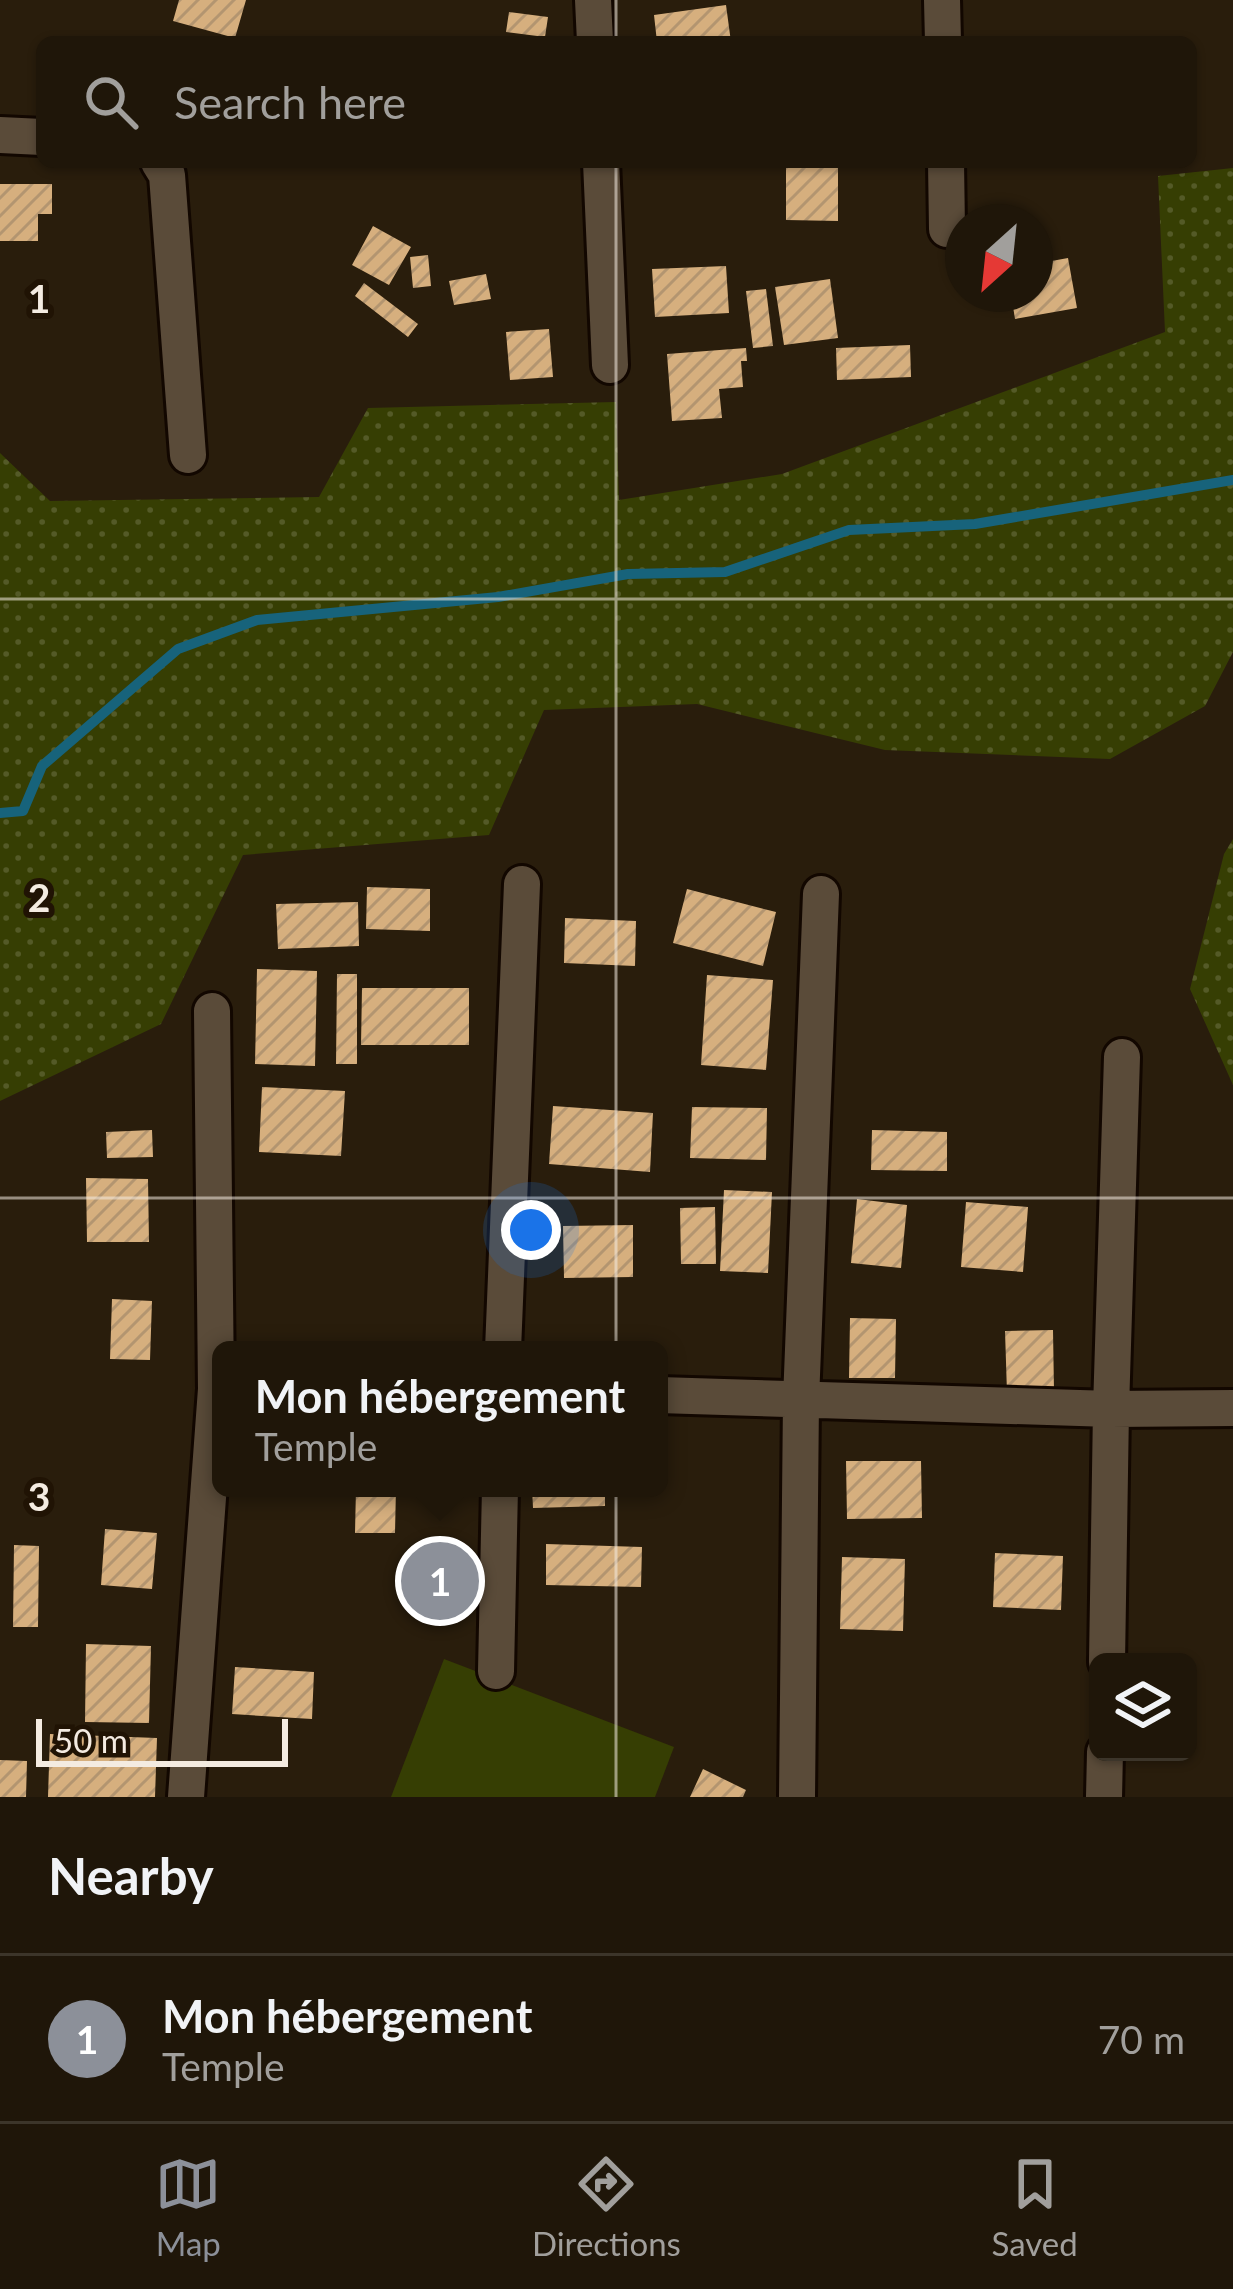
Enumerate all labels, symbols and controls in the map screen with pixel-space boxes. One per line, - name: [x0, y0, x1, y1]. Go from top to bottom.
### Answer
- search box: [36, 36, 1197, 168]
- icon: search: [78, 69, 144, 135]
- text: Search here: [174, 75, 406, 129]
- north arrow: [945, 204, 1053, 312]
- text: 1: [28, 275, 50, 321]
- text: 2: [28, 874, 50, 920]
- your location: [501, 1200, 561, 1260]
- popup: [212, 1341, 668, 1497]
- text: Mon hébergement: [255, 1369, 625, 1423]
- text: Temple: [255, 1423, 377, 1469]
- text: 3: [28, 1473, 50, 1519]
- pin: 1: [401, 1536, 479, 1626]
- map controls: [1089, 1653, 1197, 1761]
- button: layers: [1089, 1653, 1197, 1761]
- scale bar: [36, 1713, 288, 1766]
- text: 50 m: [54, 1720, 128, 1760]
- text: Nearby: [48, 1845, 214, 1906]
- text: Mon hébergement: [162, 1989, 532, 2043]
- text: 1: [76, 2016, 98, 2062]
- text: 70 m: [1098, 2016, 1185, 2062]
- text: Temple: [162, 2043, 285, 2089]
- tab: Map: [155, 2151, 221, 2263]
- tab: Directions: [532, 2151, 681, 2263]
- tab: Saved: [991, 2151, 1078, 2263]

